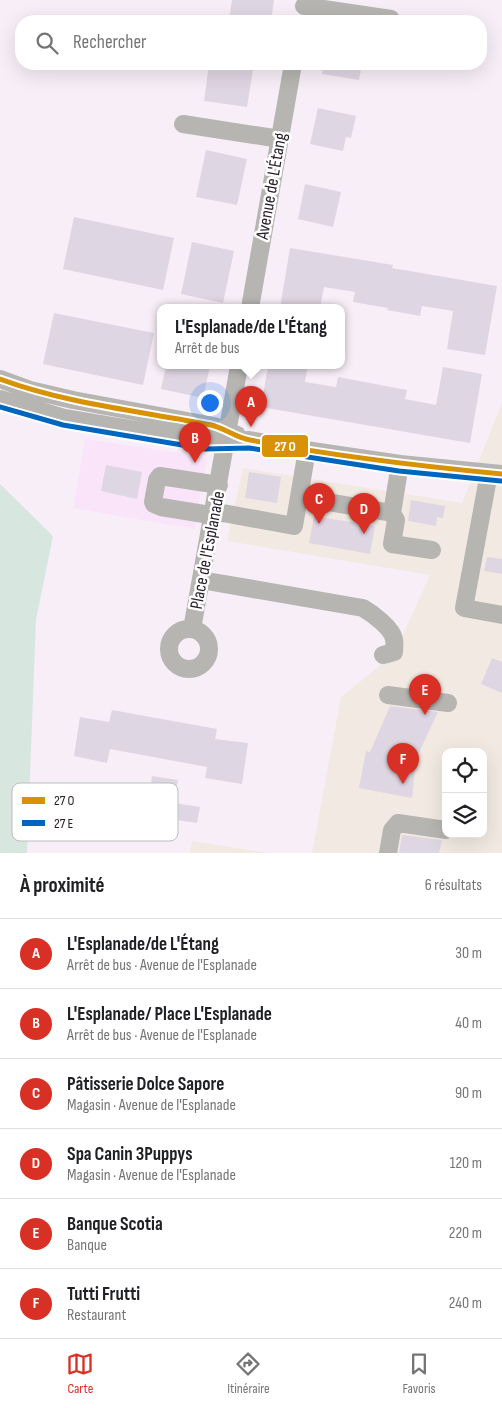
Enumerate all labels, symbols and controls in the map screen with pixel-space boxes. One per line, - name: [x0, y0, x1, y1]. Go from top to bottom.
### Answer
- search box: [15, 15, 487, 70]
- icon: search: [33, 29, 61, 57]
- text: Rechercher: [73, 31, 147, 54]
- street label: Avenue de L'Étang: [252, 131, 291, 242]
- popup: [157, 304, 345, 369]
- text: L'Esplanade/de L'Étang: [175, 316, 327, 339]
- text: Arrêt de bus: [175, 339, 240, 358]
- pin: A: [235, 386, 267, 427]
- your location: [197, 390, 223, 416]
- pin: B: [179, 422, 211, 463]
- line badge: 27 O: [261, 434, 309, 458]
- text: 27 O: [274, 438, 296, 455]
- pin: C: [303, 483, 335, 524]
- street label: Place de l'Esplanade: [186, 489, 229, 611]
- pin: D: [348, 493, 380, 534]
- pin: E: [409, 674, 441, 715]
- pin: F: [387, 743, 419, 784]
- map controls: [442, 748, 487, 838]
- button: locate: [442, 748, 487, 793]
- legend: [12, 783, 178, 841]
- text: 27 O: [54, 792, 75, 809]
- button: layers: [442, 793, 487, 838]
- text: 27 E: [54, 815, 74, 832]
- text: À proximité: [20, 873, 105, 898]
- text: 6 résultats: [425, 876, 482, 895]
- text: L'Esplanade/de L'Étang: [67, 933, 219, 956]
- text: A: [32, 944, 40, 963]
- text: 30 m: [455, 944, 482, 963]
- text: Arrêt de bus · Avenue de l'Esplanade: [67, 956, 257, 975]
- text: L'Esplanade/ Place L'Esplanade: [67, 1003, 272, 1026]
- text: B: [32, 1014, 40, 1033]
- text: 40 m: [455, 1014, 482, 1033]
- text: Arrêt de bus · Avenue de l'Esplanade: [67, 1026, 257, 1045]
- text: Pâtisserie Dolce Sapore: [67, 1073, 224, 1096]
- text: C: [32, 1084, 40, 1103]
- text: 90 m: [455, 1084, 482, 1103]
- text: Magasin · Avenue de l'Esplanade: [67, 1096, 236, 1115]
- text: Spa Canin 3Puppys: [67, 1143, 193, 1166]
- text: D: [32, 1154, 40, 1173]
- text: 120 m: [450, 1154, 482, 1173]
- text: Magasin · Avenue de l'Esplanade: [67, 1166, 236, 1185]
- text: Banque Scotia: [67, 1213, 163, 1236]
- text: E: [33, 1224, 39, 1243]
- text: 220 m: [449, 1224, 482, 1243]
- text: Banque: [67, 1236, 107, 1255]
- text: Tutti Frutti: [67, 1283, 140, 1306]
- text: F: [33, 1294, 39, 1313]
- text: 240 m: [449, 1294, 482, 1313]
- text: Restaurant: [67, 1306, 126, 1325]
- tab: Carte: [66, 1350, 94, 1397]
- tab: Itinéraire: [227, 1350, 270, 1397]
- tab: Favoris: [402, 1350, 436, 1397]

